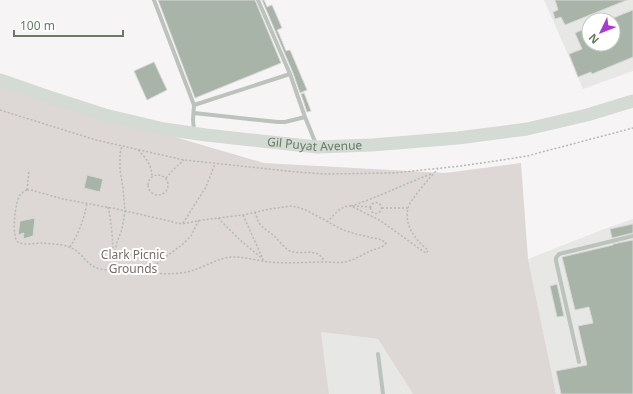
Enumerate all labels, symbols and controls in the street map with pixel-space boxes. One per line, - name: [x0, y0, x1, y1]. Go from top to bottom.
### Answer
- scale bar: [14, 12, 123, 38]
- north arrow: [581, 12, 621, 52]
- text: 100 m: [20, 17, 55, 34]
- text: N: [585, 31, 602, 48]
- street label: Gil Puyat Avenue: [266, 133, 363, 155]
- park label: Clark Picnic Grounds: [101, 246, 165, 277]

